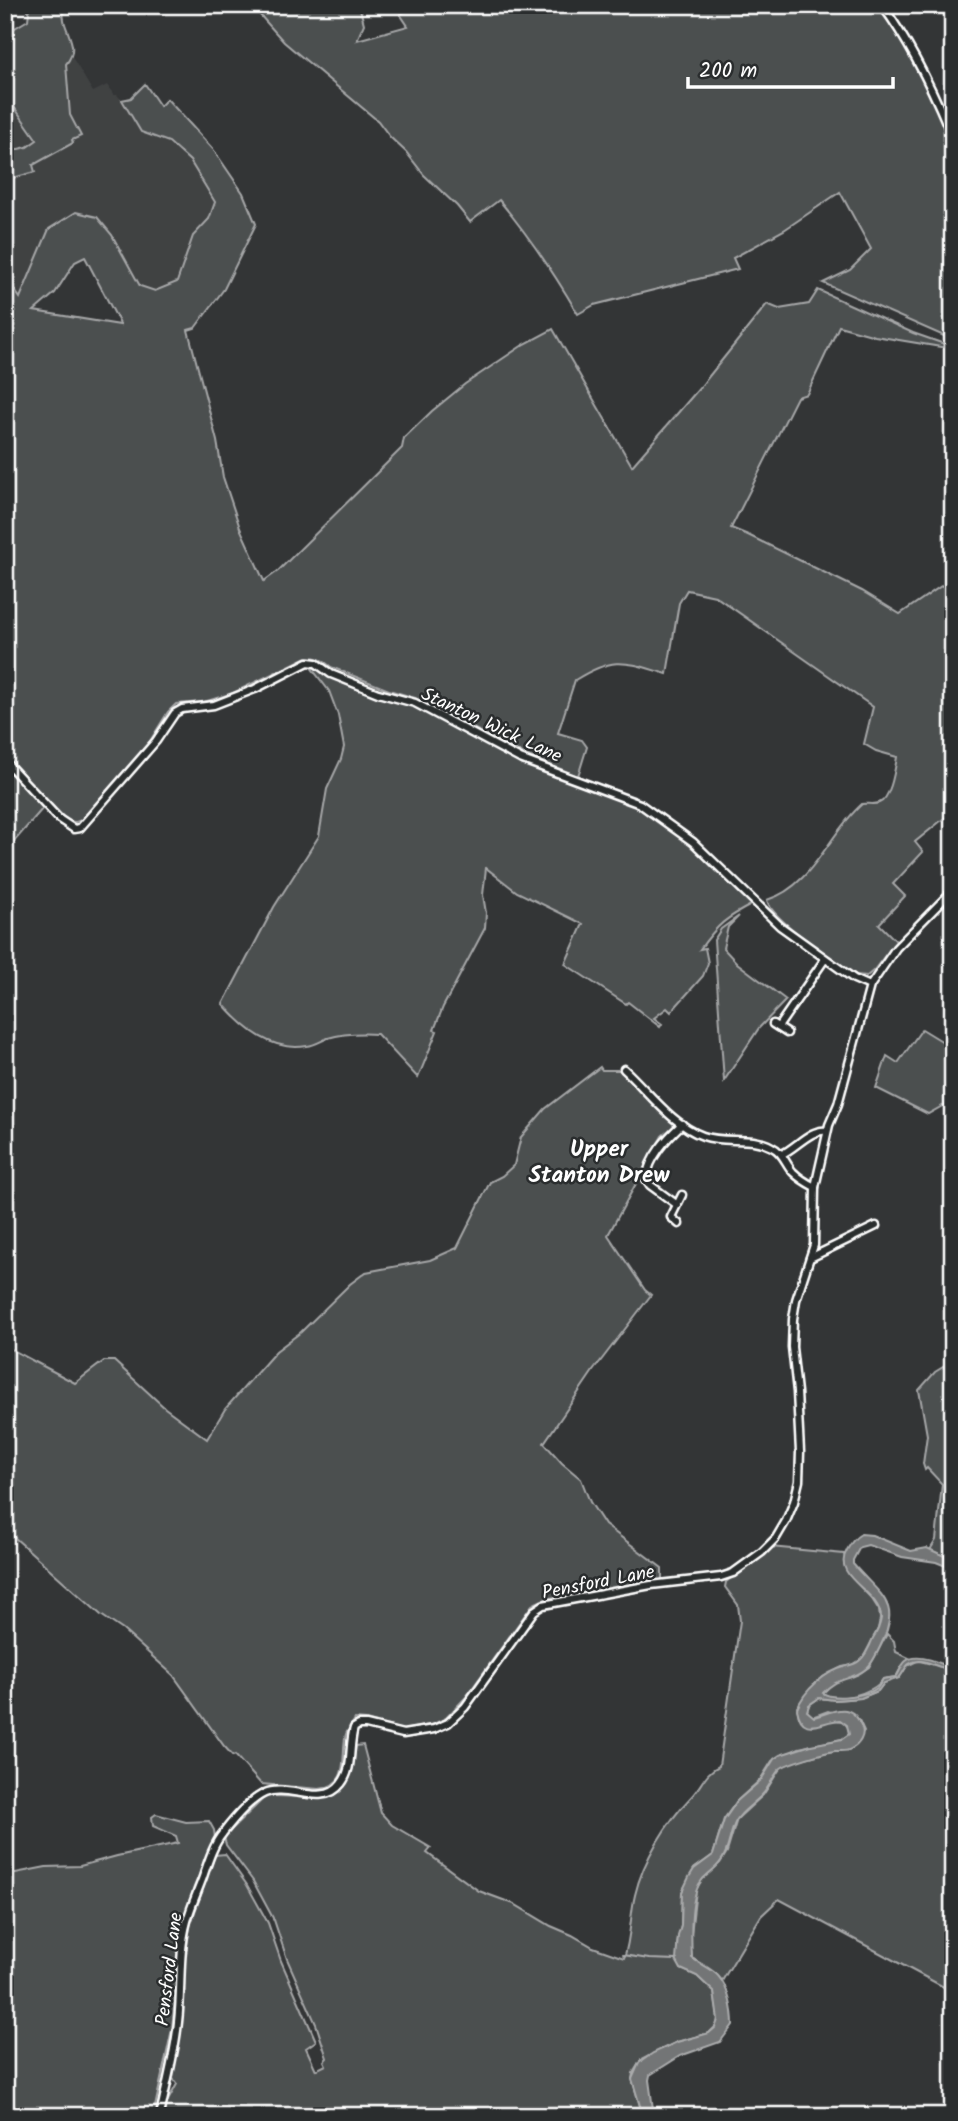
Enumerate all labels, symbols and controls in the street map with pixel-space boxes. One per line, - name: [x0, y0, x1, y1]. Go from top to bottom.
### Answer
- scale bar: [688, 46, 893, 90]
- text: 200 m: [699, 55, 757, 88]
- street label: Stanton Wick Lane: [416, 680, 567, 772]
- district label: Upper Stanton Drew: [528, 1132, 670, 1194]
- street label: Pensford Lane: [539, 1557, 658, 1609]
- street label: Pensford Lane: [148, 1910, 192, 2028]

